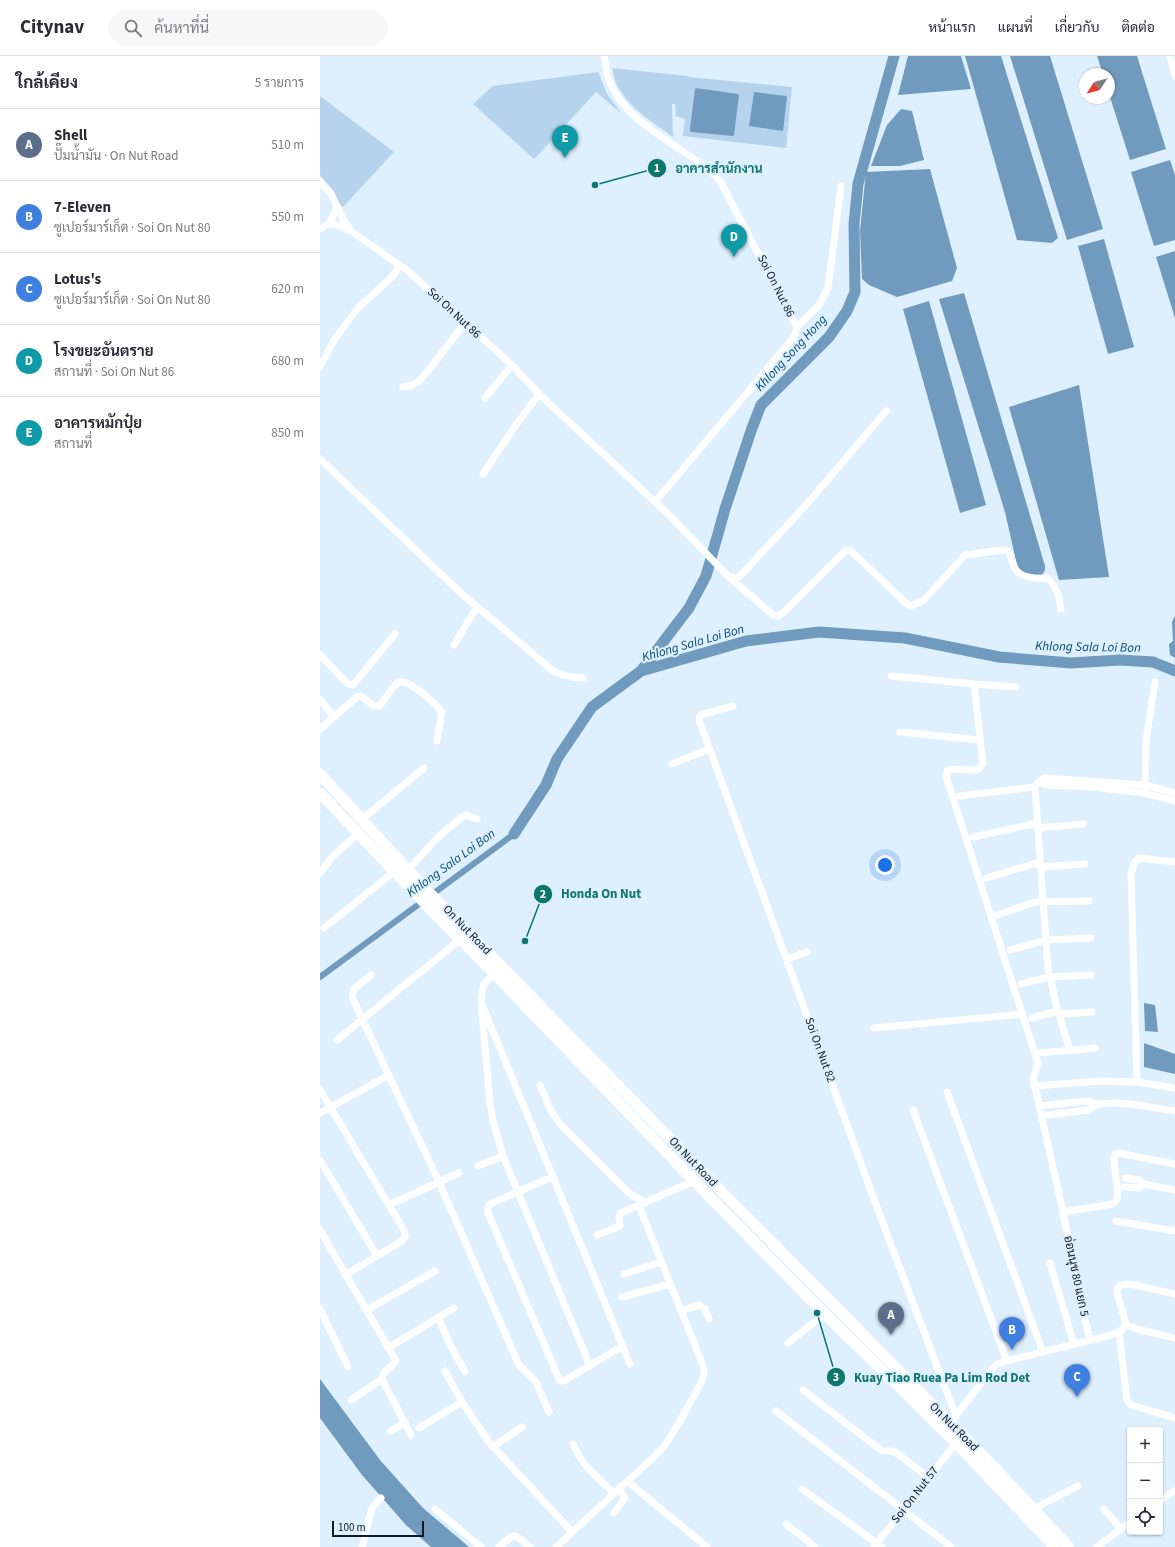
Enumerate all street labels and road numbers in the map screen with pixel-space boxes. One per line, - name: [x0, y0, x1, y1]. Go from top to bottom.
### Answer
- street label: Soi On Nut 86: [753, 252, 799, 320]
- street label: Soi On Nut 86: [423, 284, 485, 342]
- street label: On Nut Road: [439, 901, 495, 959]
- street label: Soi On Nut 82: [800, 1015, 840, 1085]
- street label: On Nut Road: [665, 1133, 721, 1191]
- street label: อ่อนนุช 80 แยก 5: [1059, 1234, 1093, 1318]
- street label: On Nut Road: [926, 1399, 982, 1455]
- street label: Soi On Nut 57: [887, 1463, 943, 1527]

